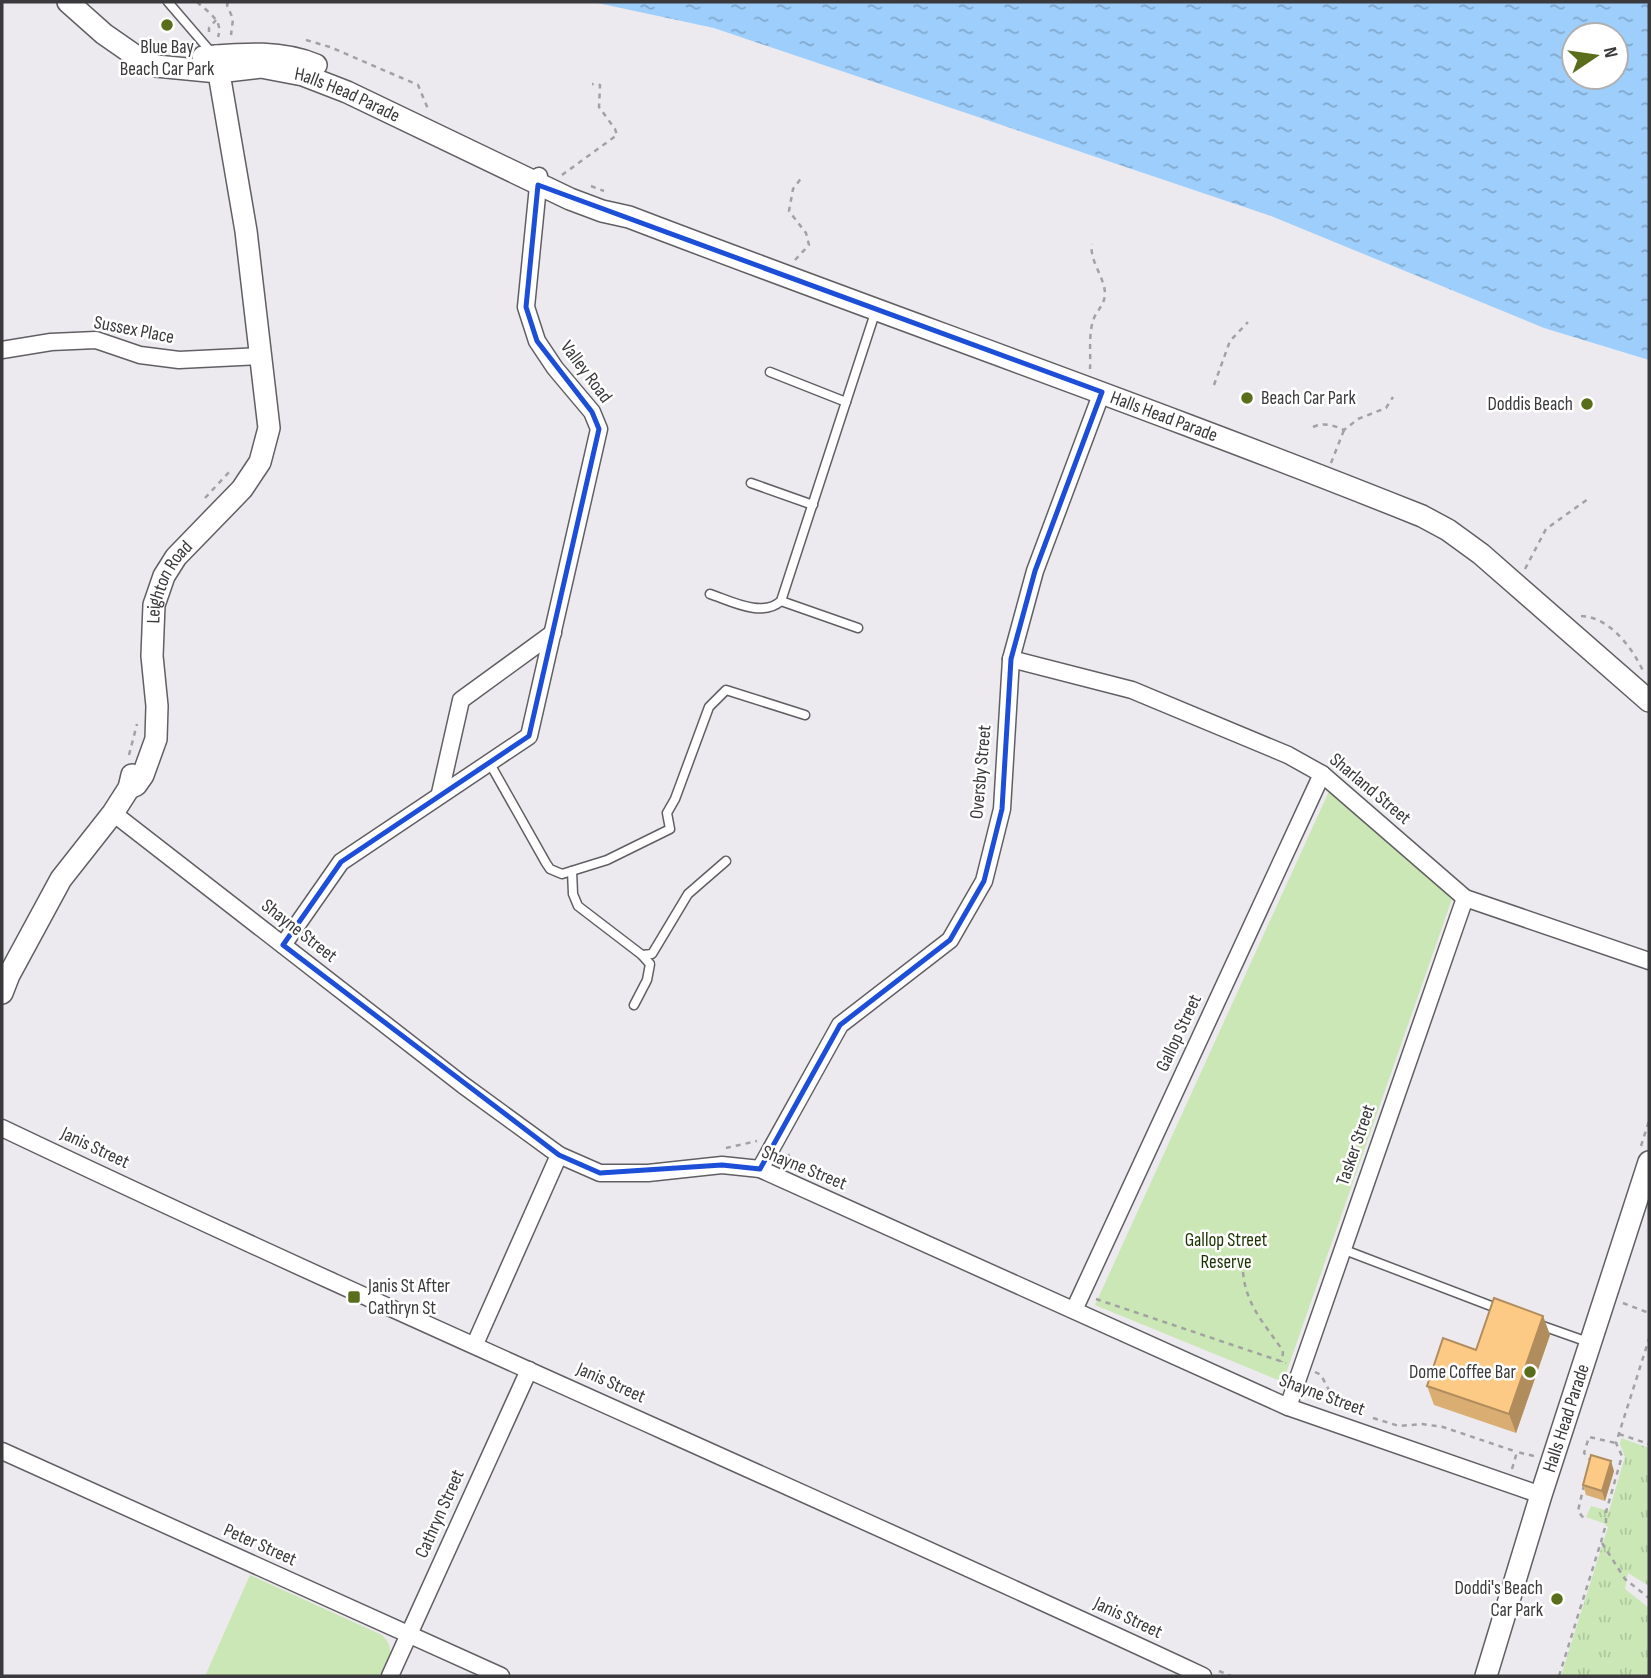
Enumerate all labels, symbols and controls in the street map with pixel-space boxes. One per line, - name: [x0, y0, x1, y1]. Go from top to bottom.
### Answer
- marker: Blue Bay Beach Car Park: [159, 17, 175, 33]
- north arrow: [1560, 21, 1630, 91]
- place label: Blue Bay Beach Car Park: [120, 36, 215, 81]
- text: N: [1598, 45, 1622, 60]
- street label: Halls Head Parade: [293, 62, 404, 127]
- street label: Sussex Place: [92, 311, 176, 349]
- street label: Valley Road: [555, 336, 617, 408]
- street label: Halls Head Parade: [1107, 386, 1221, 447]
- place label: Beach Car Park: [1261, 387, 1356, 410]
- marker: Beach Car Park: [1239, 390, 1255, 406]
- place label: Doddis Beach: [1487, 393, 1573, 416]
- marker: Doddis Beach: [1579, 396, 1595, 412]
- street label: Leighton Road: [142, 536, 197, 624]
- street label: Oversby Street: [965, 724, 997, 820]
- street label: Sharland Street: [1325, 748, 1415, 830]
- street label: Shayne Street: [257, 894, 342, 968]
- street label: Gallop Street: [1151, 991, 1207, 1075]
- street label: Tasker Street: [1331, 1101, 1381, 1188]
- street label: Janis Street: [56, 1122, 133, 1174]
- street label: Shayne Street: [758, 1141, 850, 1196]
- park label: Gallop Street Reserve: [1185, 1229, 1268, 1274]
- place label: Janis St After Cathryn St: [367, 1275, 451, 1320]
- marker: Janis St After Cathryn St: [346, 1289, 362, 1305]
- street label: Janis Street: [572, 1357, 649, 1408]
- place label: Dome Coffee Bar: [1409, 1361, 1517, 1384]
- street label: Halls Head Parade: [1538, 1361, 1594, 1475]
- marker: Dome Coffee Bar: [1522, 1364, 1538, 1380]
- street label: Shayne Street: [1276, 1369, 1368, 1421]
- street label: Cathryn Street: [410, 1466, 470, 1562]
- street label: Peter Street: [220, 1519, 300, 1571]
- place label: Doddi's Beach Car Park: [1454, 1577, 1544, 1622]
- marker: Doddi's Beach Car Park: [1549, 1591, 1565, 1607]
- street label: Janis Street: [1089, 1592, 1166, 1644]

